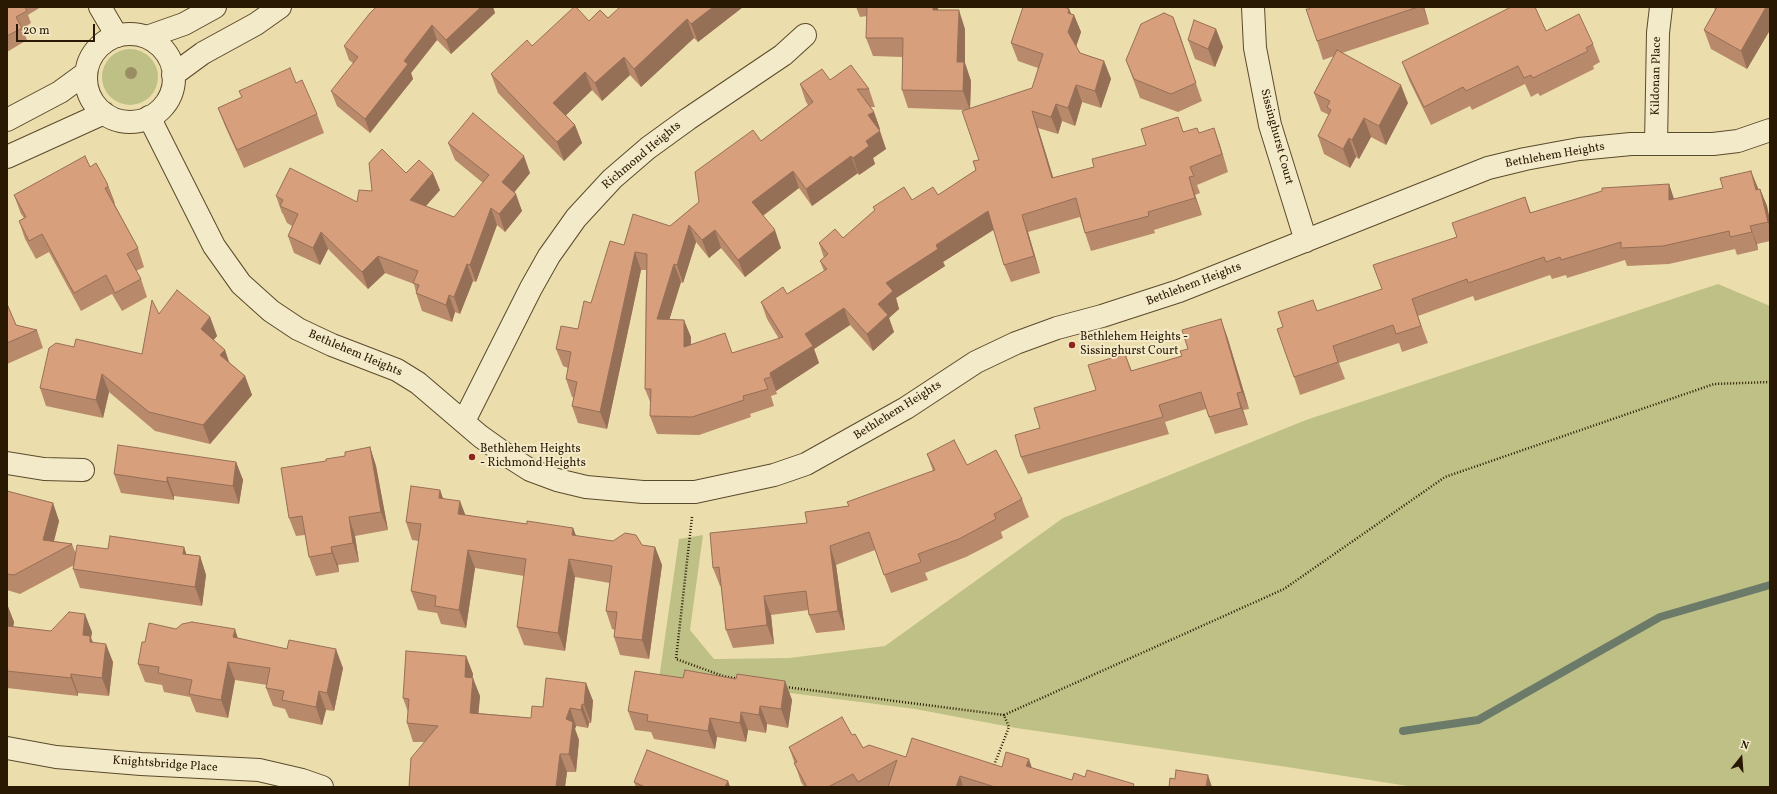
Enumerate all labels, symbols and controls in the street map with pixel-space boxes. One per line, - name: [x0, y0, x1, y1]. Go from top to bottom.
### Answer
- scale bar: [18, 16, 97, 42]
- text: 20 m: [23, 23, 50, 39]
- street label: Kildonan Place: [1649, 36, 1665, 116]
- street label: Sissinghurst Court: [1256, 88, 1296, 186]
- street label: Richmond Heights: [600, 119, 684, 193]
- street label: Bethlehem Heights: [1504, 140, 1606, 172]
- street label: Bethlehem Heights: [1144, 260, 1244, 310]
- street label: Bethlehem Heights: [306, 328, 404, 380]
- place label: Bethlehem Heights - Sissinghurst Court: [1080, 331, 1188, 359]
- marker: Bethlehem Heights - Sissinghurst Court: [1067, 340, 1077, 350]
- street label: Bethlehem Heights: [852, 378, 944, 444]
- place label: Bethlehem Heights - Richmond Heights: [480, 443, 586, 471]
- marker: Bethlehem Heights - Richmond Heights: [467, 452, 477, 462]
- north arrow: [1721, 738, 1761, 778]
- text: N: [1739, 738, 1751, 754]
- street label: Knightsbridge Place: [112, 754, 218, 776]

